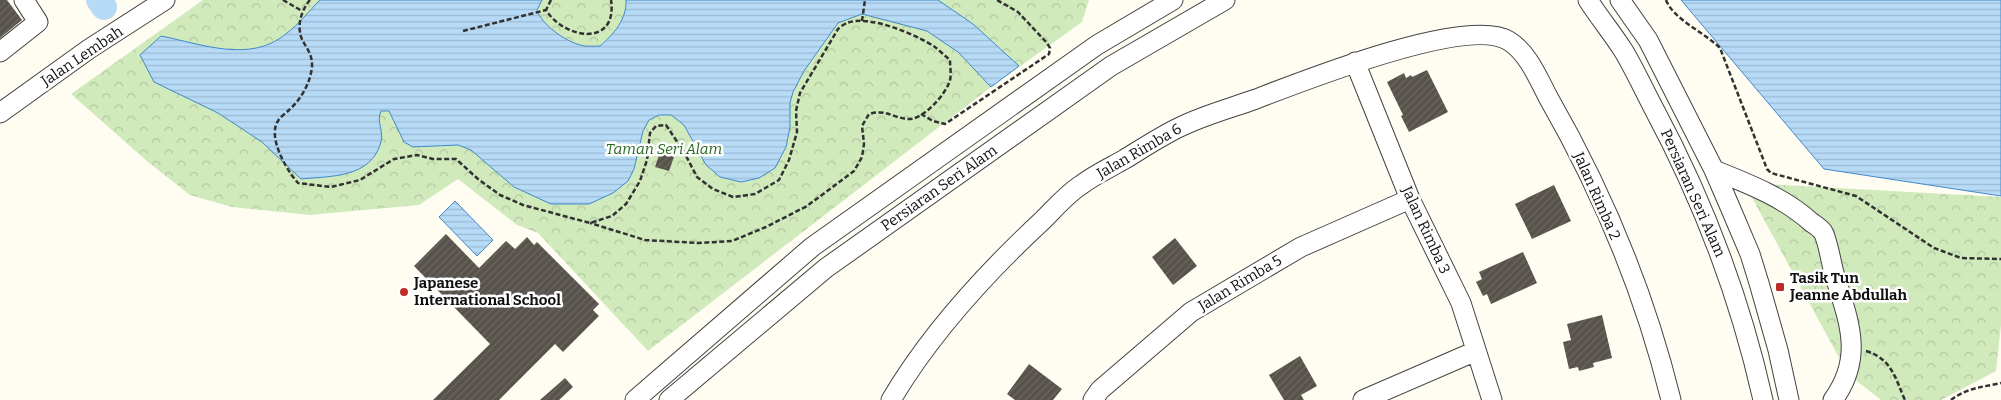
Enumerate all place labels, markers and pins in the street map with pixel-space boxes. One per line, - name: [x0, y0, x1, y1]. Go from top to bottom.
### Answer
- place label: Tasik Tun Jeanne Abdullah: [1789, 269, 1908, 304]
- place label: Japanese International School: [413, 274, 561, 309]
- marker: Tasik Tun Jeanne Abdullah: [1774, 281, 1786, 293]
- marker: Japanese International School: [398, 286, 410, 298]

